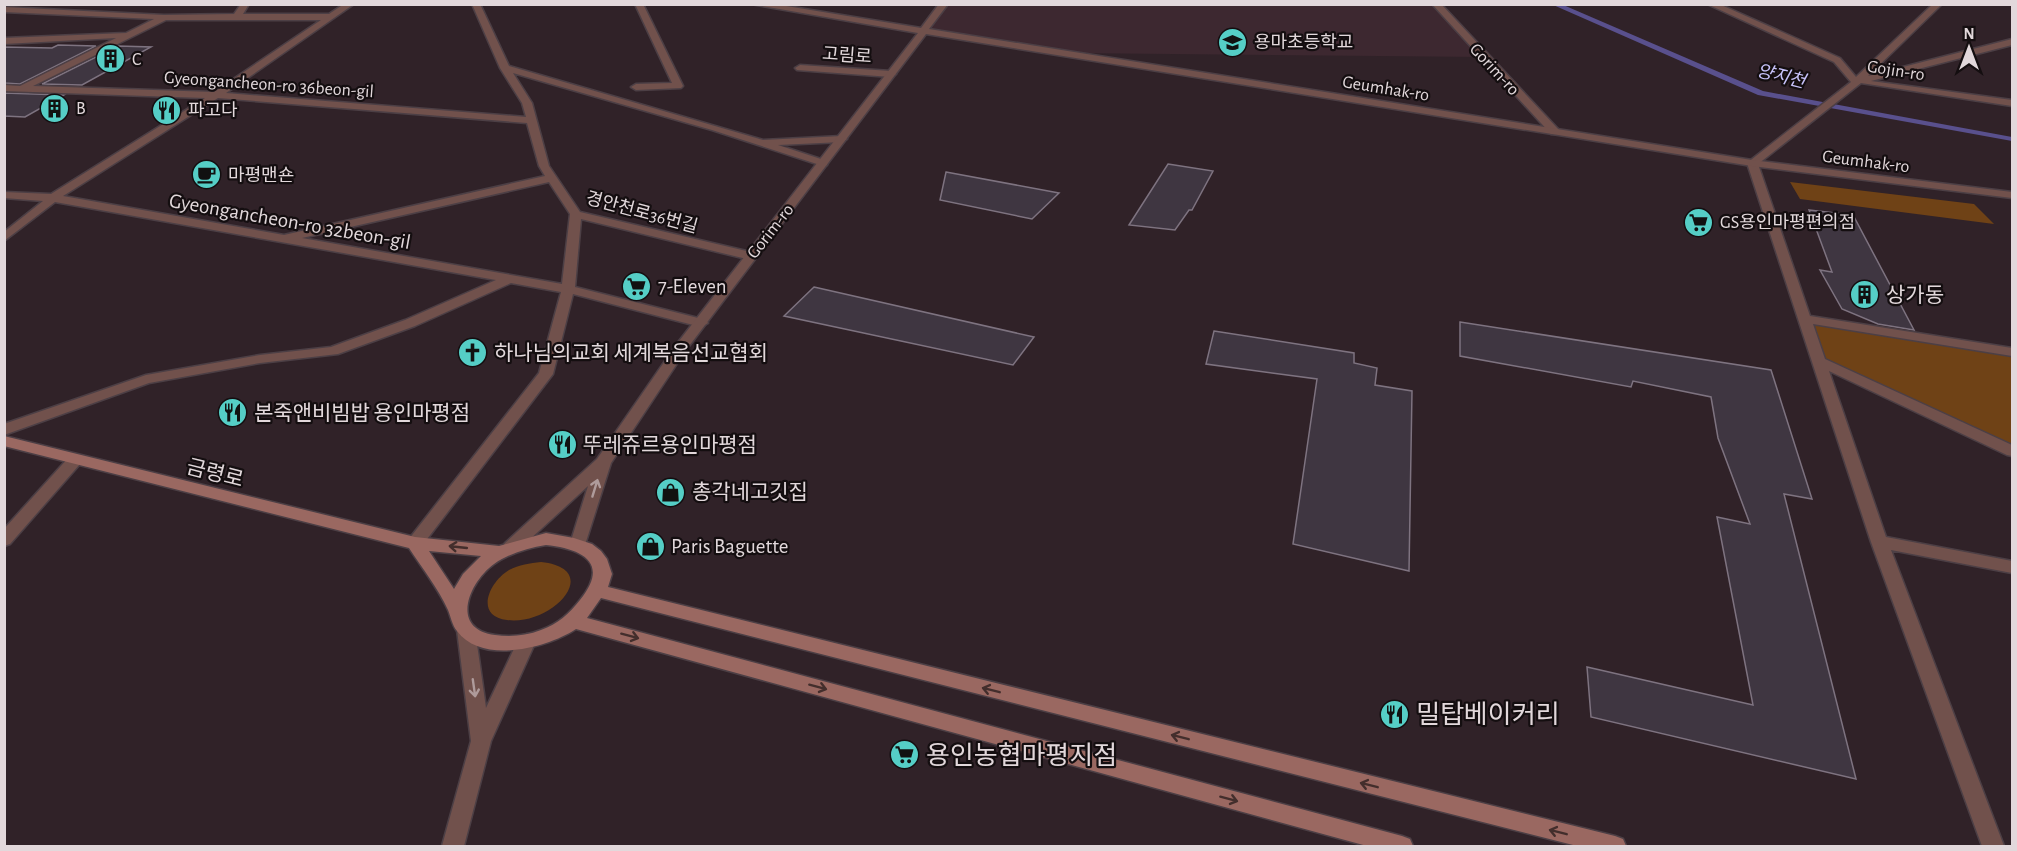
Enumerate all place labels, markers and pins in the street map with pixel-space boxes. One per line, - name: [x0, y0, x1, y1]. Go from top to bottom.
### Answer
- school or university icon: 용마초등학교: [1217, 26, 1249, 58]
- place label: 용마초등학교: [1254, 33, 1353, 52]
- building icon: C: [95, 43, 127, 75]
- place label: C: [132, 51, 141, 69]
- building icon: B: [39, 92, 71, 124]
- restaurant icon: 파고다: [151, 94, 183, 126]
- place label: B: [76, 100, 86, 118]
- place label: 파고다: [188, 101, 238, 120]
- cafe icon: 마평맨숀: [191, 159, 223, 191]
- place label: 마평맨숀: [228, 166, 294, 185]
- supermarket icon: GS용인마평편의점: [1683, 206, 1715, 238]
- place label: GS용인마평편의점: [1720, 212, 1855, 232]
- supermarket icon: 7-Eleven: [621, 270, 653, 302]
- place label: 7-Eleven: [658, 276, 727, 297]
- building icon: 상가동: [1849, 279, 1881, 311]
- place label: 상가동: [1886, 284, 1944, 306]
- church icon: 하나님의교회 세계복음선교협회: [457, 337, 489, 369]
- place label: 하나님의교회 세계복음선교협회: [494, 342, 768, 364]
- restaurant icon: 본죽앤비빔밥 용인마평점: [217, 397, 249, 429]
- place label: 본죽앤비빔밥 용인마평점: [254, 402, 470, 424]
- restaurant icon: 뚜레쥬르용인마평점: [546, 429, 578, 461]
- place label: 뚜레쥬르용인마평점: [583, 434, 757, 456]
- shop icon: 총각네고깃집: [655, 476, 687, 508]
- place label: 총각네고깃집: [692, 481, 808, 503]
- shop icon: Paris Baguette: [634, 530, 666, 562]
- place label: Paris Baguette: [671, 536, 788, 557]
- restaurant icon: 밀탑베이커리: [1379, 698, 1411, 730]
- place label: 밀탑베이커리: [1416, 701, 1560, 728]
- supermarket icon: 용인농협마평지점: [889, 739, 921, 771]
- place label: 용인농협마평지점: [926, 742, 1117, 769]

